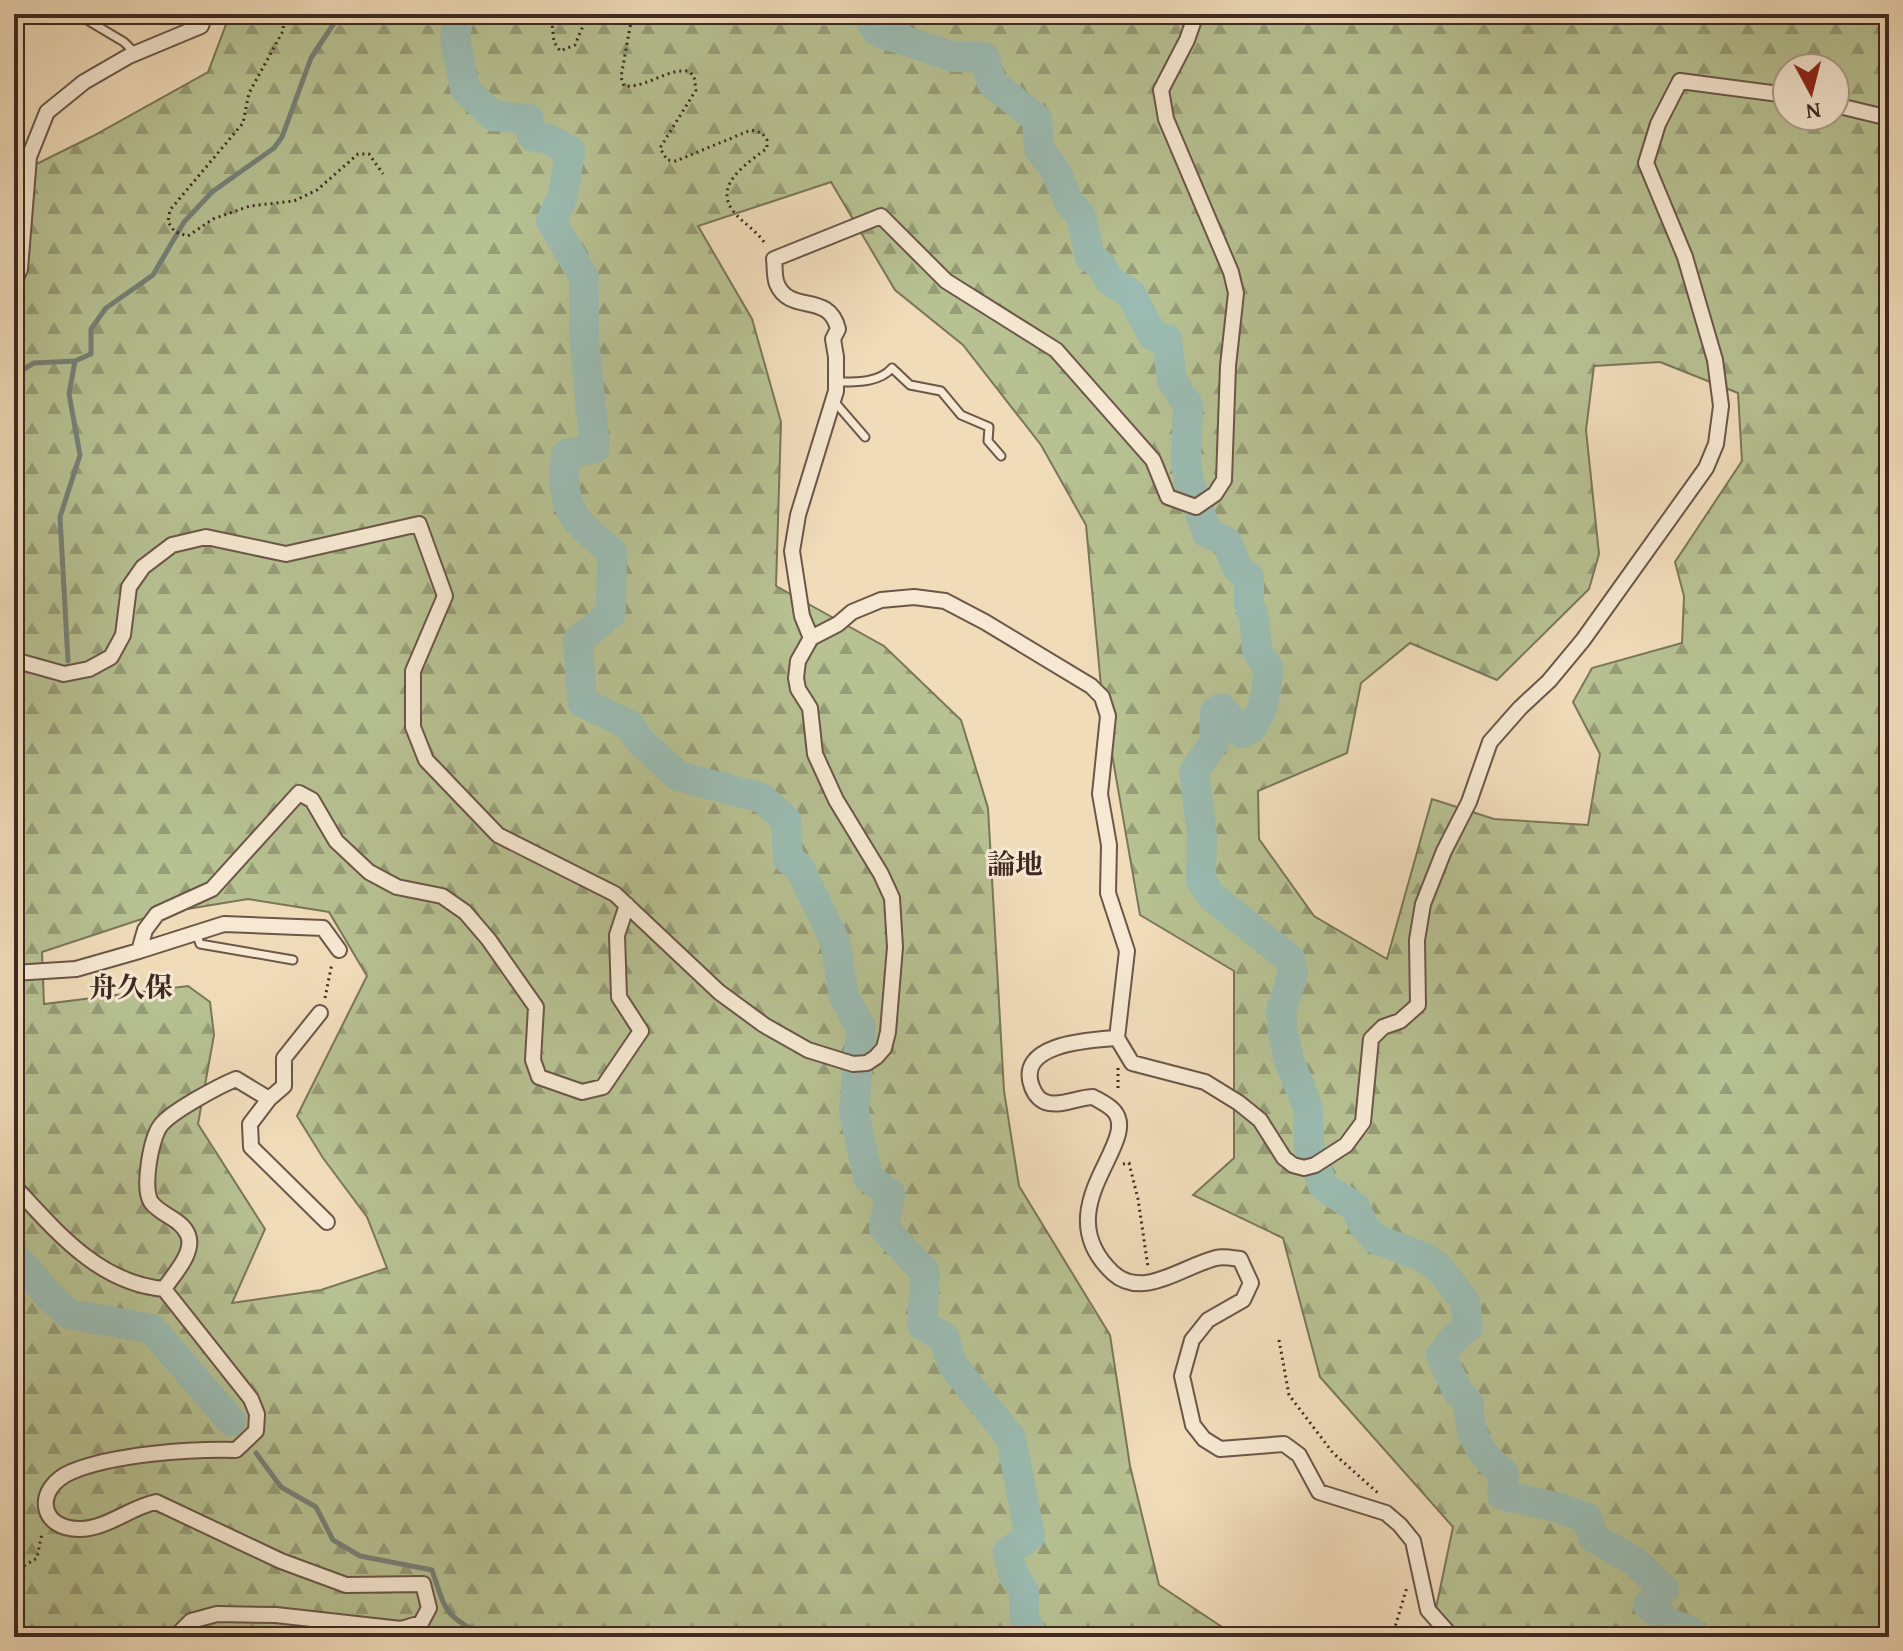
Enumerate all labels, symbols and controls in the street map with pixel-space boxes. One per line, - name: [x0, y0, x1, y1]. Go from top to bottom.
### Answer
- north arrow: [1771, 52, 1851, 132]
- text: N: [1804, 95, 1823, 129]
- district label: 論地: [987, 843, 1043, 884]
- district label: 舟久保: [89, 966, 173, 1007]

